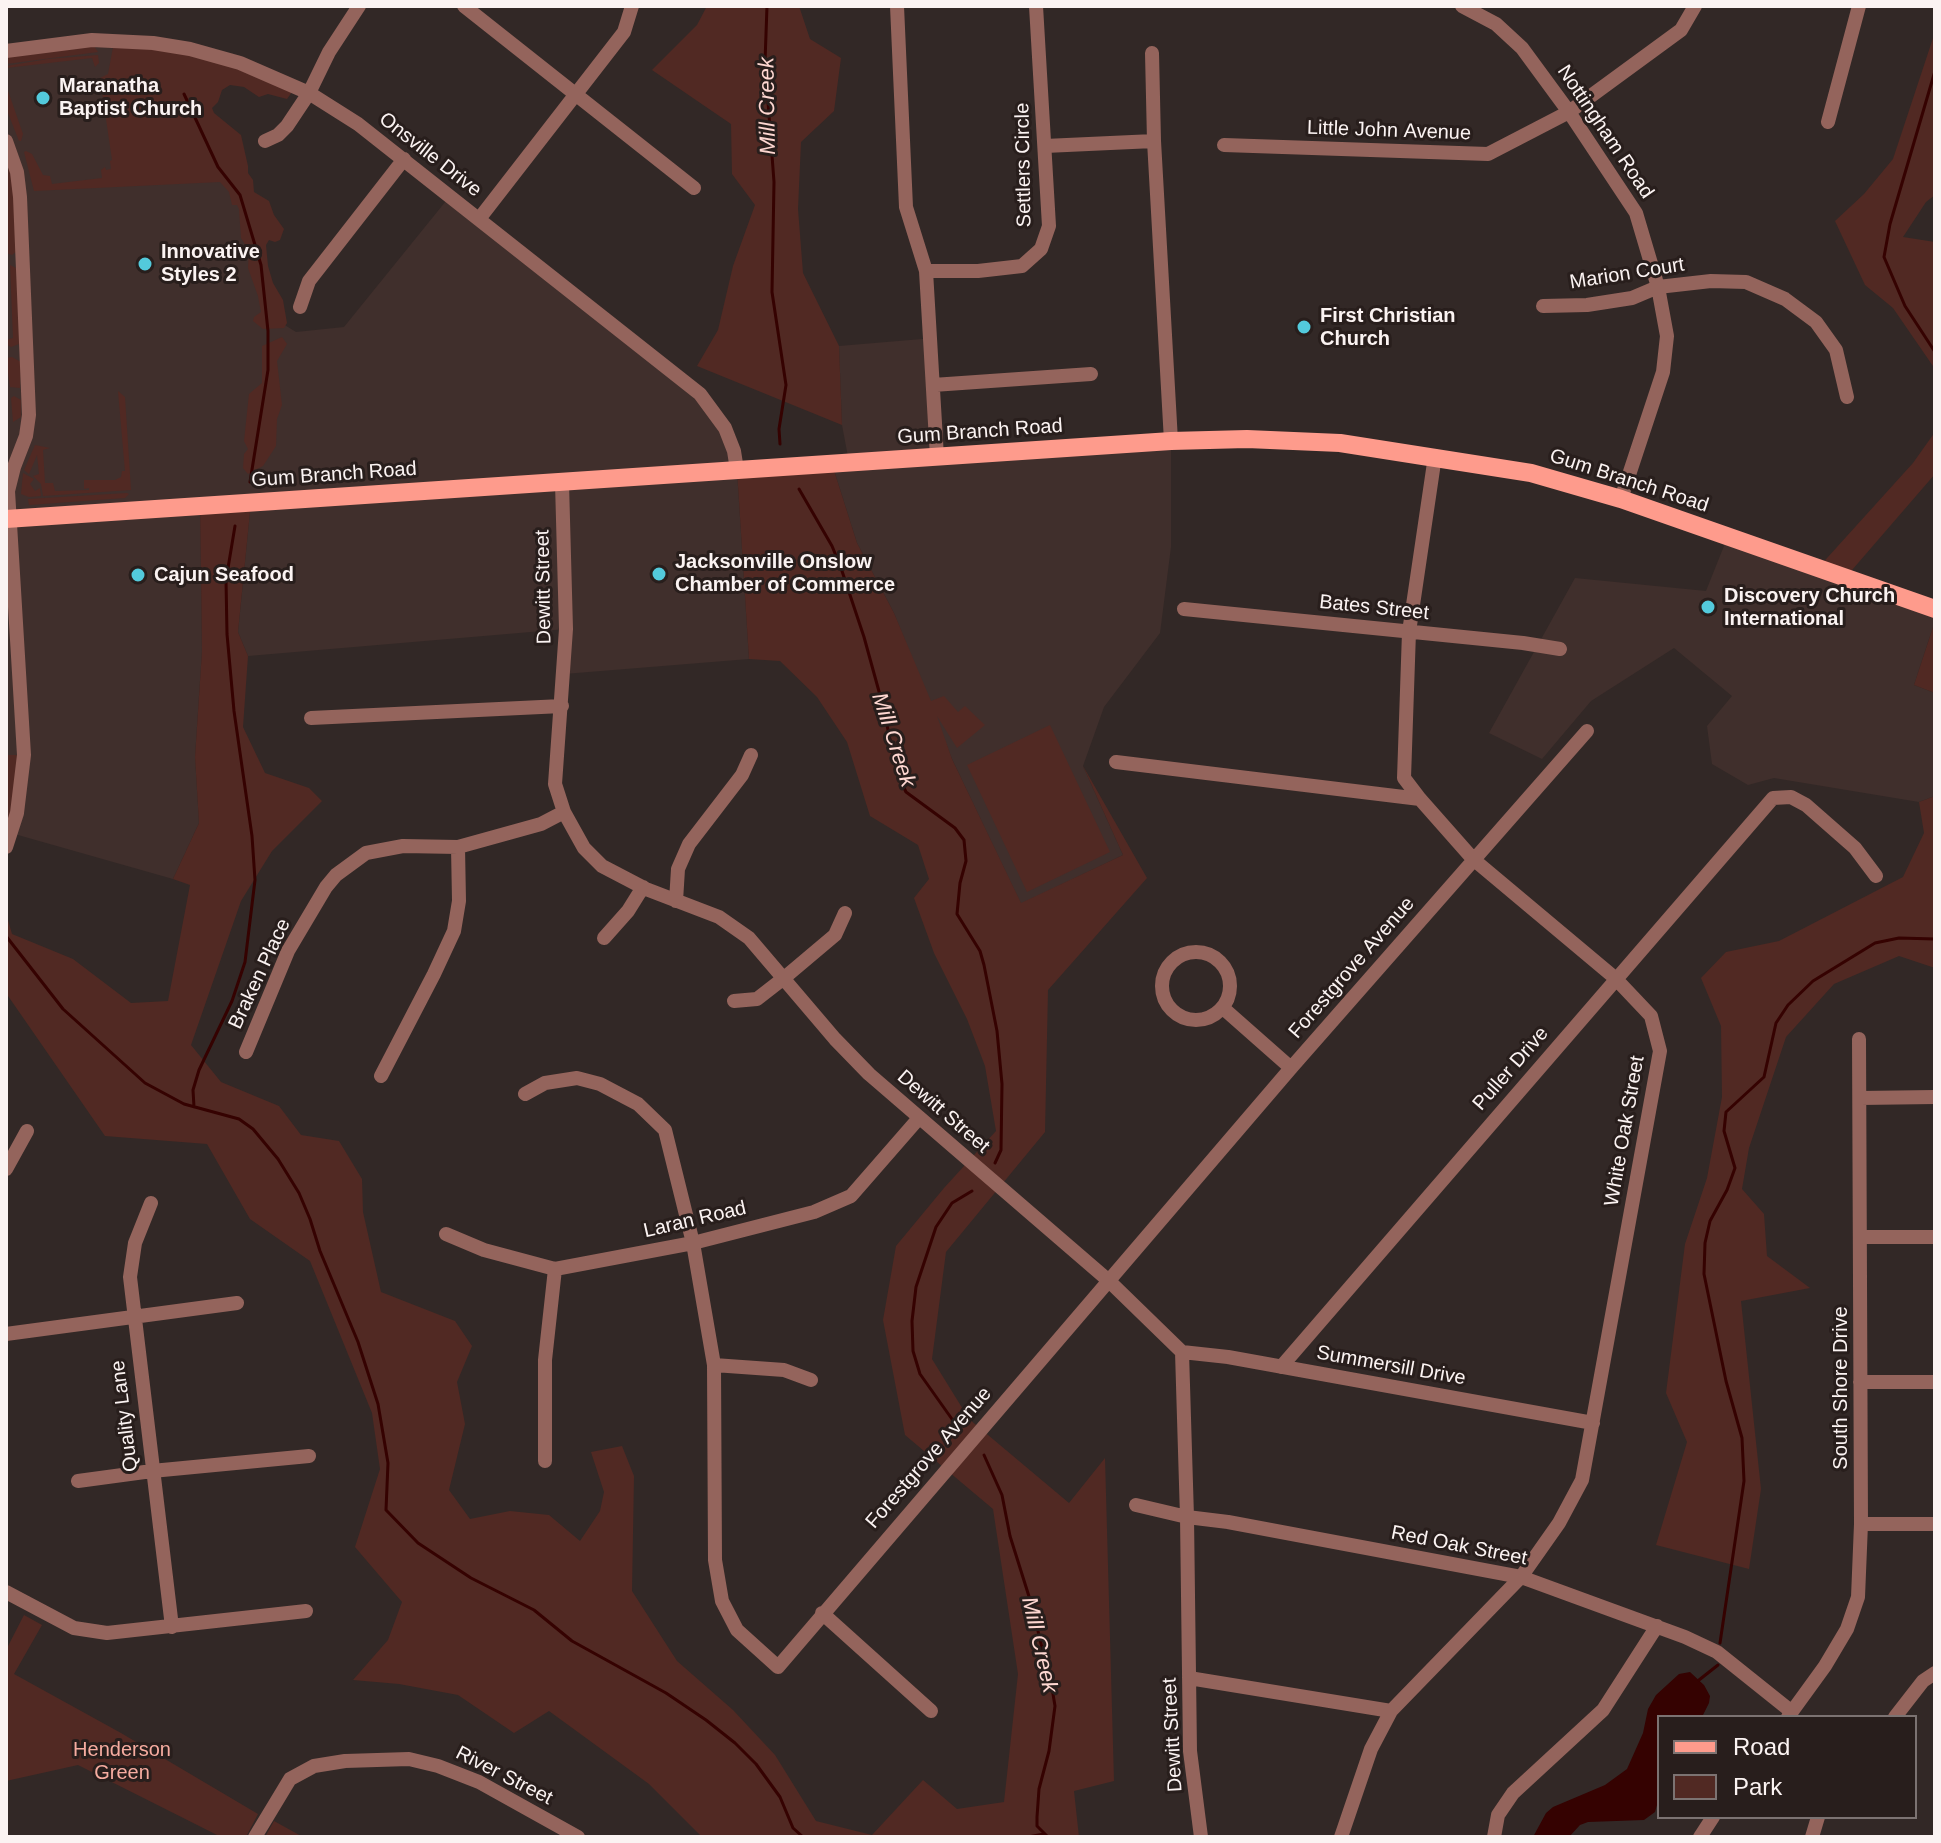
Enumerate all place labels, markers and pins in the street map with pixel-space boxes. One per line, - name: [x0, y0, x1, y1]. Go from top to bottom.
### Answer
- place label: Maranatha Baptist Church: [59, 74, 202, 121]
- marker: Maranatha Baptist Church: [34, 89, 52, 107]
- place label: Innovative Styles 2: [161, 240, 260, 287]
- marker: Innovative Styles 2: [136, 255, 154, 273]
- place label: First Christian Church: [1320, 304, 1456, 351]
- marker: First Christian Church: [1295, 318, 1313, 336]
- place label: Jacksonville Onslow Chamber of Commerce: [675, 550, 895, 597]
- place label: Cajun Seafood: [154, 563, 294, 587]
- marker: Jacksonville Onslow Chamber of Commerce: [650, 565, 668, 583]
- marker: Cajun Seafood: [129, 566, 147, 584]
- place label: Discovery Church International: [1724, 584, 1895, 631]
- marker: Discovery Church International: [1699, 598, 1717, 616]

